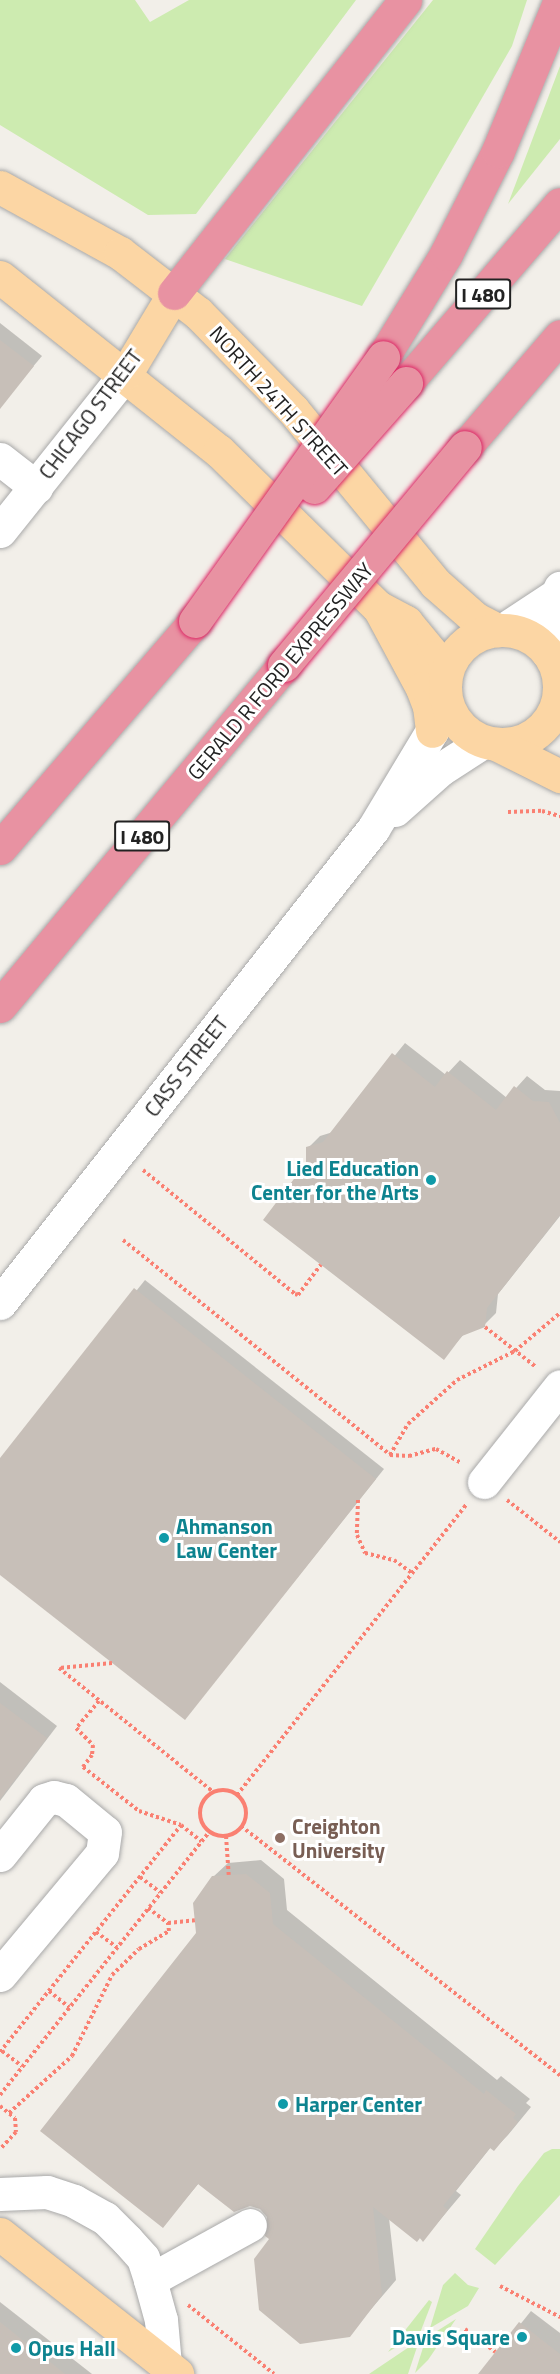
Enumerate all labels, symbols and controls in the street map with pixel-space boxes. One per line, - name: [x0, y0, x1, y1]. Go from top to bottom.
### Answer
- road number: I 480: [454, 277, 512, 311]
- street label: NORTH 24TH STREET: [205, 321, 353, 481]
- street label: CHICAGO STREET: [33, 344, 147, 484]
- street label: GERALD R FORD EXPRESSWAY: [182, 557, 378, 785]
- road number: I 480: [114, 819, 170, 853]
- street label: CASS STREET: [139, 1011, 233, 1121]
- place label: Lied Education Center for the Arts: [251, 1155, 419, 1205]
- marker: Lied Education Center for the Arts: [424, 1173, 438, 1187]
- place label: Ahmanson Law Center: [176, 1513, 277, 1563]
- marker: Ahmanson Law Center: [157, 1531, 171, 1545]
- place label: Creighton University: [292, 1813, 385, 1863]
- marker: Creighton University: [273, 1831, 287, 1845]
- place label: Harper Center: [295, 2091, 422, 2117]
- marker: Harper Center: [276, 2097, 290, 2111]
- place label: Davis Square: [392, 2324, 510, 2350]
- marker: Davis Square: [515, 2330, 529, 2344]
- place label: Opus Hall: [28, 2335, 116, 2361]
- marker: Opus Hall: [9, 2341, 23, 2355]

